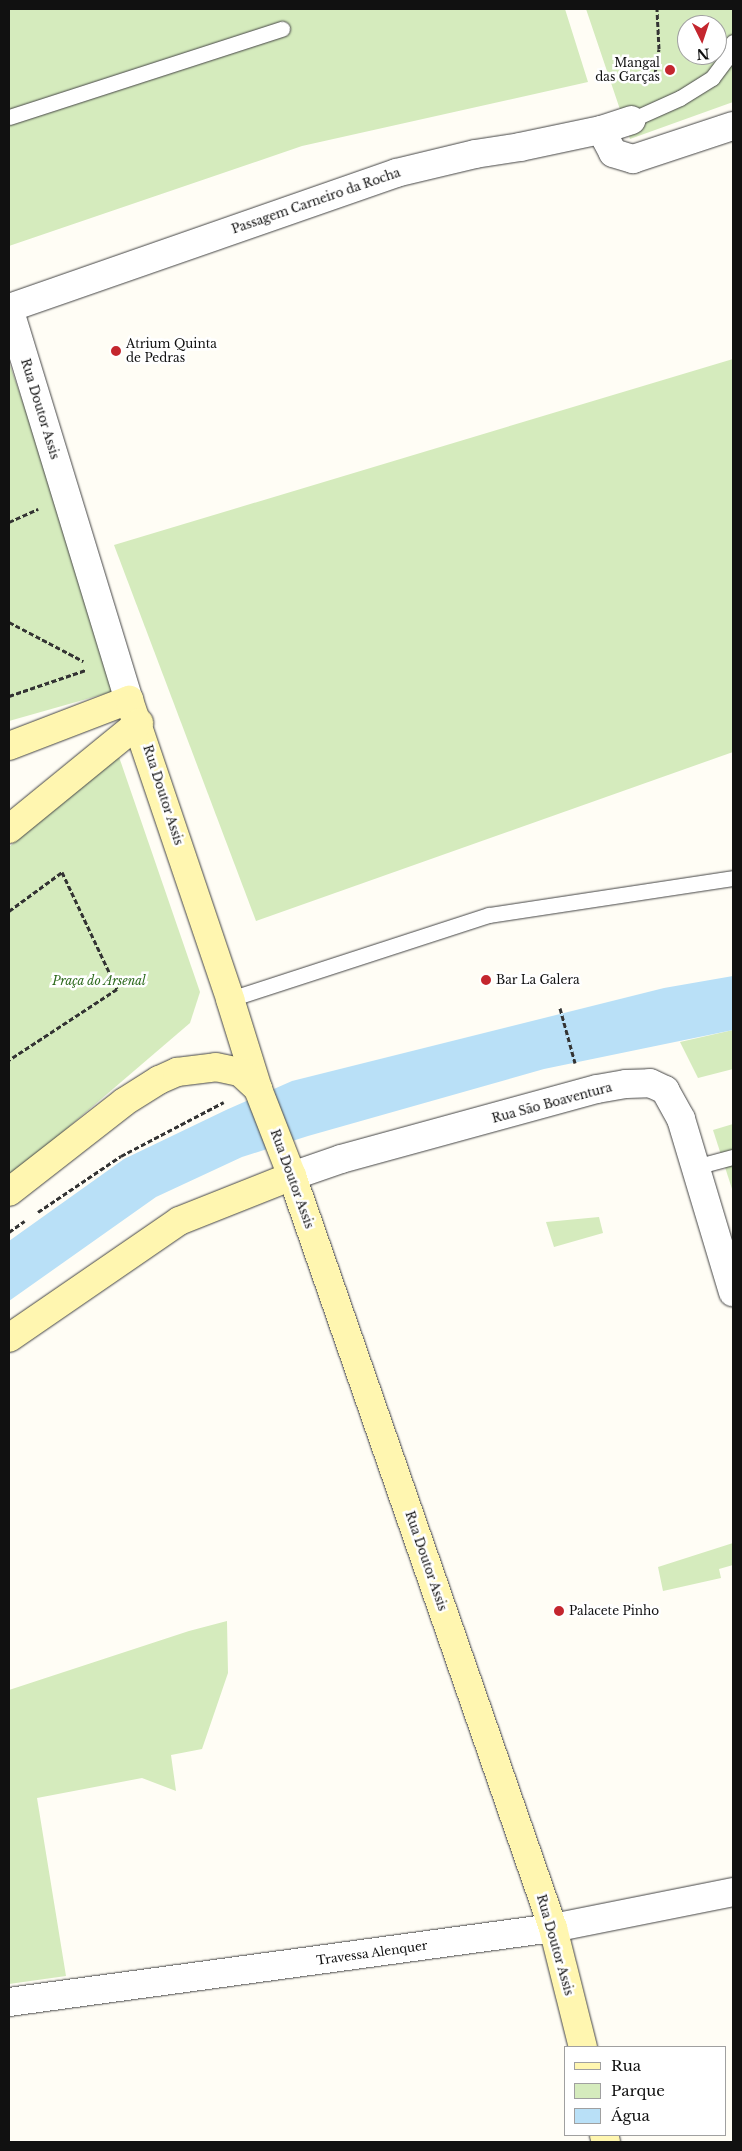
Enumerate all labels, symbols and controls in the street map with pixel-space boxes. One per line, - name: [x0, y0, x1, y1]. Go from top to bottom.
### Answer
- north arrow: [677, 15, 727, 65]
- text: N: [696, 45, 710, 63]
- place label: Mangal das Garças: [595, 56, 660, 84]
- marker: Mangal das Garças: [664, 64, 676, 76]
- street label: Passagem Carneiro da Rocha: [230, 165, 402, 237]
- place label: Atrium Quinta de Pedras: [126, 337, 217, 365]
- marker: Atrium Quinta de Pedras: [110, 345, 122, 357]
- street label: Rua Doutor Assis: [18, 357, 62, 461]
- street label: Rua Doutor Assis: [140, 743, 186, 847]
- place label: Bar La Galera: [496, 973, 580, 987]
- park label: Praça do Arsenal: [52, 974, 146, 988]
- marker: Bar La Galera: [480, 974, 492, 986]
- street label: Rua São Boaventura: [490, 1080, 614, 1126]
- street label: Rua Doutor Assis: [267, 1127, 317, 1231]
- street label: Rua Doutor Assis: [402, 1509, 450, 1613]
- place label: Palacete Pinho: [569, 1604, 659, 1618]
- marker: Palacete Pinho: [553, 1605, 565, 1617]
- street label: Rua Doutor Assis: [534, 1892, 576, 1998]
- street label: Travessa Alenquer: [315, 1938, 429, 1968]
- legend: [564, 2046, 727, 2136]
- text: Rua: [611, 2056, 641, 2075]
- text: Parque: [611, 2081, 665, 2100]
- text: Água: [611, 2106, 650, 2125]

